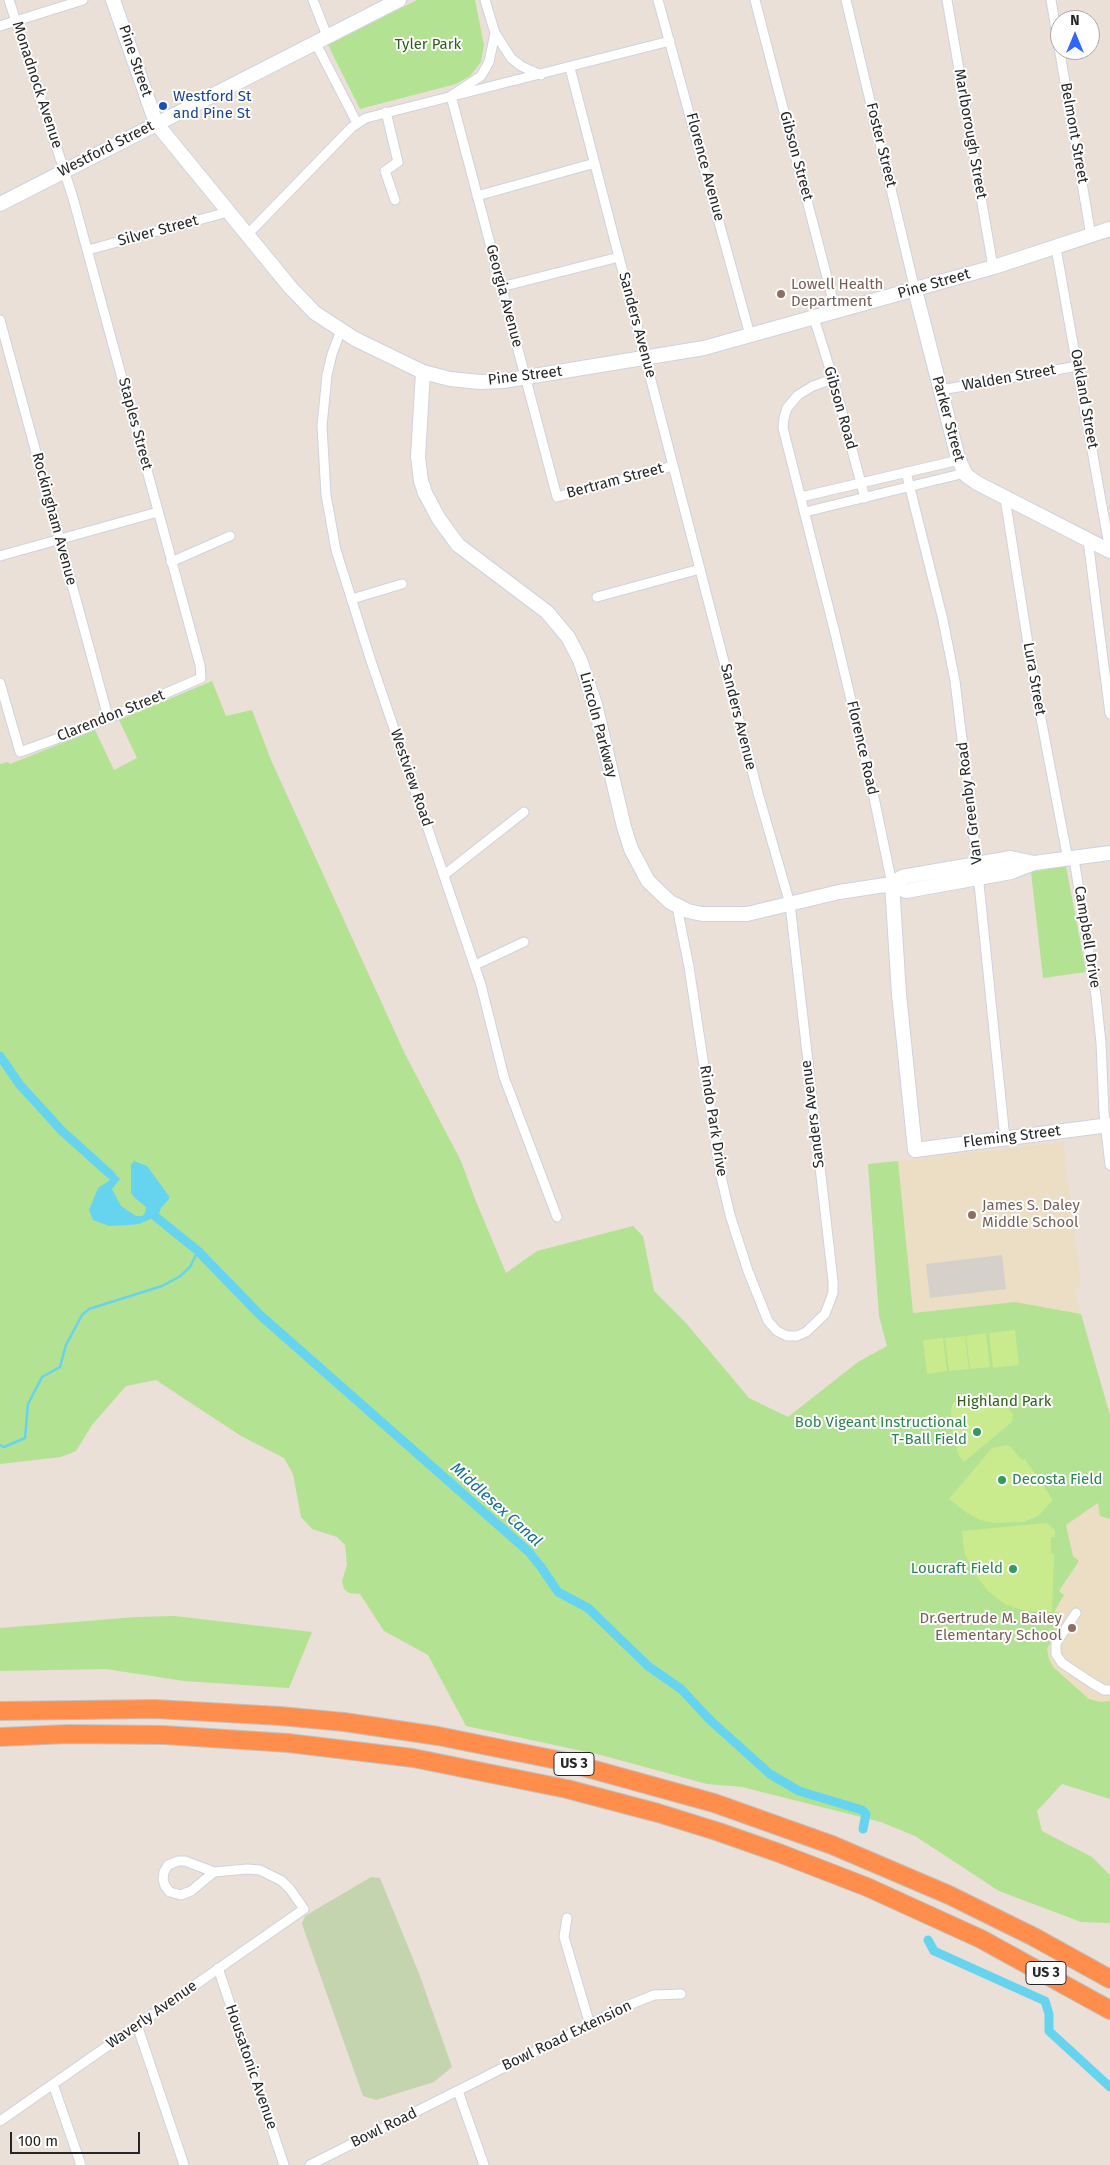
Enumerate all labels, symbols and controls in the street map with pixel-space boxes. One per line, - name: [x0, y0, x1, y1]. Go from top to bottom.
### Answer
- north arrow: [1050, 10, 1100, 60]
- text: N: [1070, 12, 1080, 29]
- street label: Monadnock Avenue: [8, 19, 66, 151]
- street label: Pine Street: [114, 23, 156, 99]
- park label: Tyler Park: [395, 36, 461, 54]
- street label: Marlborough Street: [950, 68, 990, 200]
- street label: Belmont Street: [1056, 81, 1092, 185]
- place label: Westford St and Pine St: [173, 88, 251, 123]
- marker: Westford St and Pine St: [157, 100, 169, 112]
- street label: Foster Street: [862, 101, 900, 189]
- street label: Gibson Street: [775, 109, 817, 203]
- street label: Florence Avenue: [682, 111, 728, 223]
- street label: Westford Street: [55, 117, 157, 181]
- street label: Silver Street: [116, 212, 200, 250]
- street label: Georgia Avenue: [482, 243, 526, 349]
- street label: Pine Street: [896, 265, 972, 303]
- street label: Sanders Avenue: [614, 270, 660, 380]
- place label: Lowell Health Department: [791, 276, 883, 311]
- marker: Lowell Health Department: [775, 288, 787, 300]
- street label: Oakland Street: [1066, 348, 1102, 450]
- street label: Walden Street: [961, 361, 1057, 395]
- street label: Pine Street: [487, 363, 563, 389]
- street label: Gibson Road: [820, 364, 860, 452]
- street label: Parker Street: [928, 374, 968, 464]
- street label: Staples Street: [114, 376, 156, 472]
- street label: Rockingham Avenue: [28, 451, 80, 587]
- street label: Bertram Street: [565, 459, 665, 503]
- street label: Lura Street: [1019, 641, 1049, 717]
- street label: Sanders Avenue: [716, 662, 760, 772]
- street label: Lincoln Parkway: [575, 670, 621, 780]
- street label: Clarendon Street: [55, 686, 167, 746]
- street label: Florence Road: [842, 699, 882, 797]
- street label: Westview Road: [386, 727, 436, 829]
- street label: Van Greenby Road: [954, 741, 986, 865]
- street label: Campbell Drive: [1070, 885, 1104, 989]
- street label: Sanders Avenue: [797, 1059, 829, 1169]
- street label: Rindo Park Drive: [695, 1064, 731, 1178]
- street label: Fleming Street: [962, 1122, 1062, 1152]
- place label: James S. Daley Middle School: [982, 1197, 1080, 1232]
- marker: James S. Daley Middle School: [966, 1209, 978, 1221]
- park label: Highland Park: [957, 1393, 1051, 1411]
- place label: Bob Vigeant Instructional T-Ball Field: [795, 1414, 967, 1449]
- marker: Bob Vigeant Instructional T-Ball Field: [971, 1426, 983, 1438]
- water label: Middlesex Canal: [446, 1459, 546, 1551]
- place label: Decosta Field: [1012, 1471, 1102, 1489]
- marker: Decosta Field: [996, 1474, 1008, 1486]
- place label: Loucraft Field: [911, 1560, 1003, 1578]
- marker: Loucraft Field: [1007, 1563, 1019, 1575]
- place label: Dr.Gertrude M. Bailey Elementary School: [919, 1610, 1062, 1645]
- marker: Dr.Gertrude M. Bailey Elementary School: [1066, 1622, 1078, 1634]
- road number: US 3: [554, 1752, 594, 1776]
- road number: US 3: [1026, 1962, 1066, 1985]
- street label: Waverly Avenue: [103, 1977, 201, 2053]
- street label: Bowl Road Extension: [499, 1997, 635, 2075]
- street label: Housatonic Avenue: [221, 2002, 281, 2132]
- street label: Bowl Road: [348, 2104, 420, 2152]
- scale bar: [12, 2122, 142, 2154]
- text: 100 m: [18, 2132, 58, 2150]

